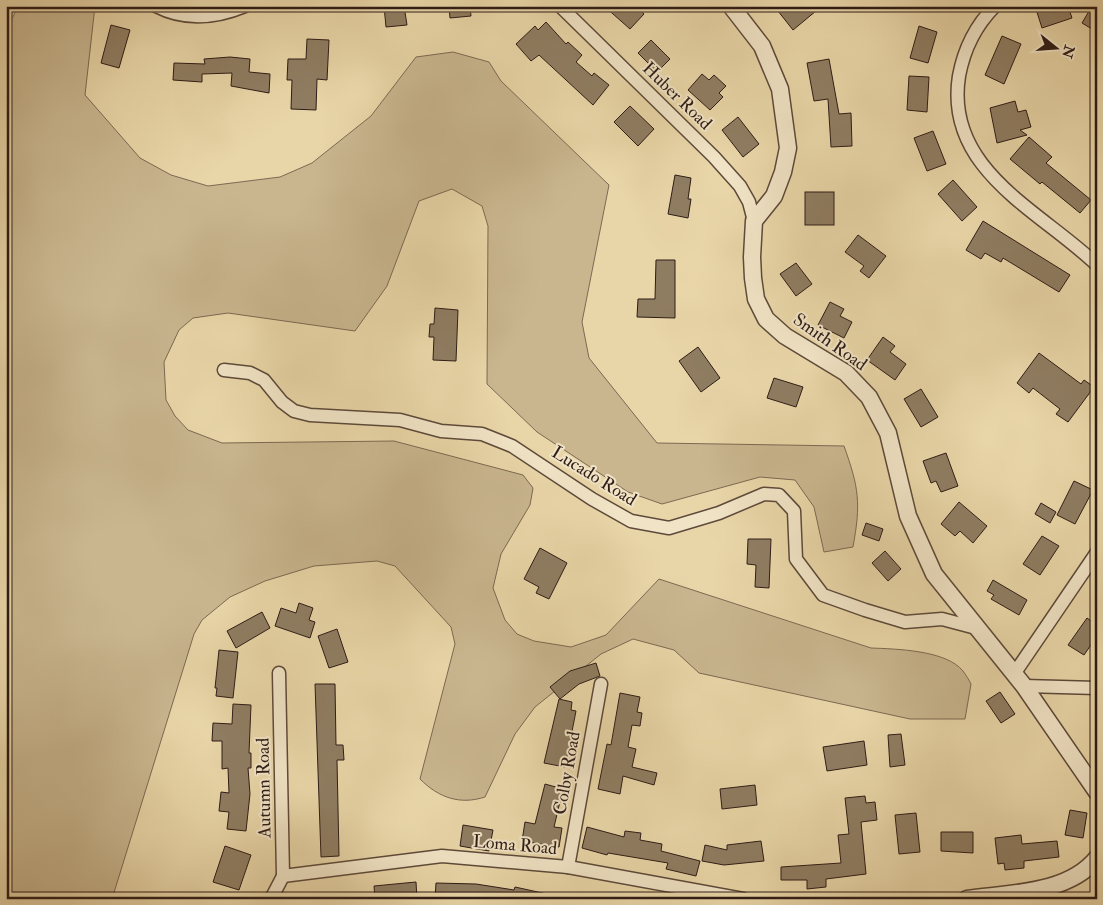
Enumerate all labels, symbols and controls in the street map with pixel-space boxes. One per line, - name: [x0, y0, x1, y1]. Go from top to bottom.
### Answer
- north arrow: [1030, 22, 1080, 72]
- text: N: [1058, 42, 1078, 61]
- street label: Huber Road: [637, 57, 717, 135]
- street label: Smith Road: [788, 308, 872, 376]
- street label: Lucado Road: [547, 441, 641, 511]
- street label: Colby Road: [548, 729, 586, 817]
- street label: Autumn Road: [252, 737, 276, 839]
- street label: Loma Road: [472, 830, 558, 860]

